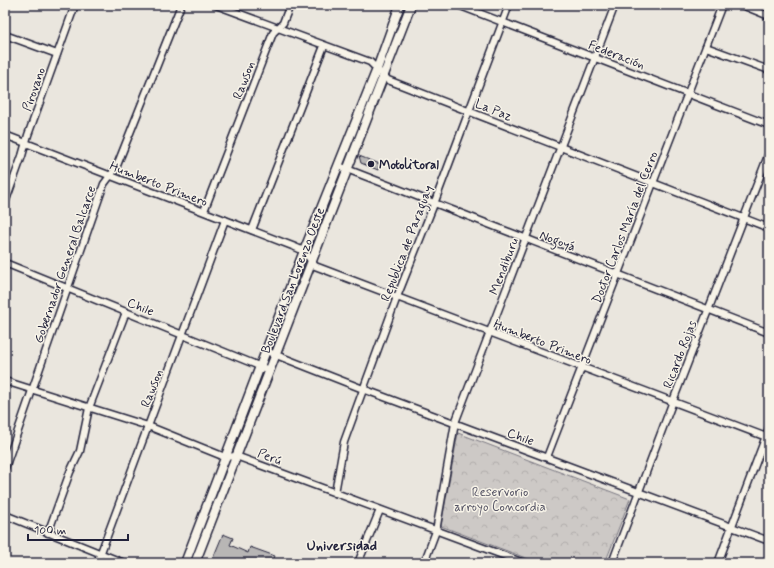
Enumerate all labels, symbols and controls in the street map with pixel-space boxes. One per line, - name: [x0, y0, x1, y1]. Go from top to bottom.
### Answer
- street label: Federación: [586, 37, 647, 74]
- street label: Rawson: [229, 59, 259, 102]
- street label: Pirovano: [19, 65, 50, 114]
- street label: La Paz: [472, 96, 515, 125]
- street label: Doctor Carlos María del Cerro: [588, 149, 662, 306]
- place label: Motolitoral: [379, 157, 439, 174]
- street label: Humberto Primero: [107, 158, 210, 211]
- marker: Motolitoral: [366, 159, 376, 169]
- street label: Gobernador General Balcarce: [30, 183, 100, 346]
- street label: Republica de Paraguay: [377, 183, 439, 305]
- street label: Boulevard San Lorenzo Oeste: [258, 205, 329, 356]
- street label: Nogoyá: [536, 227, 578, 258]
- street label: Mendiburu: [486, 235, 523, 298]
- street label: Chile: [124, 294, 157, 321]
- street label: Humberto Primero: [491, 316, 594, 369]
- street label: Ricardo Rojas: [660, 318, 701, 391]
- street label: Rawson: [137, 367, 167, 410]
- street label: Chile: [505, 425, 537, 450]
- street label: Perú: [255, 445, 284, 470]
- park label: Reservorio arroyo Concordia: [454, 484, 546, 516]
- scale bar: [28, 516, 128, 542]
- text: 100 m: [34, 523, 66, 539]
- district label: Universidad: [307, 537, 377, 555]

